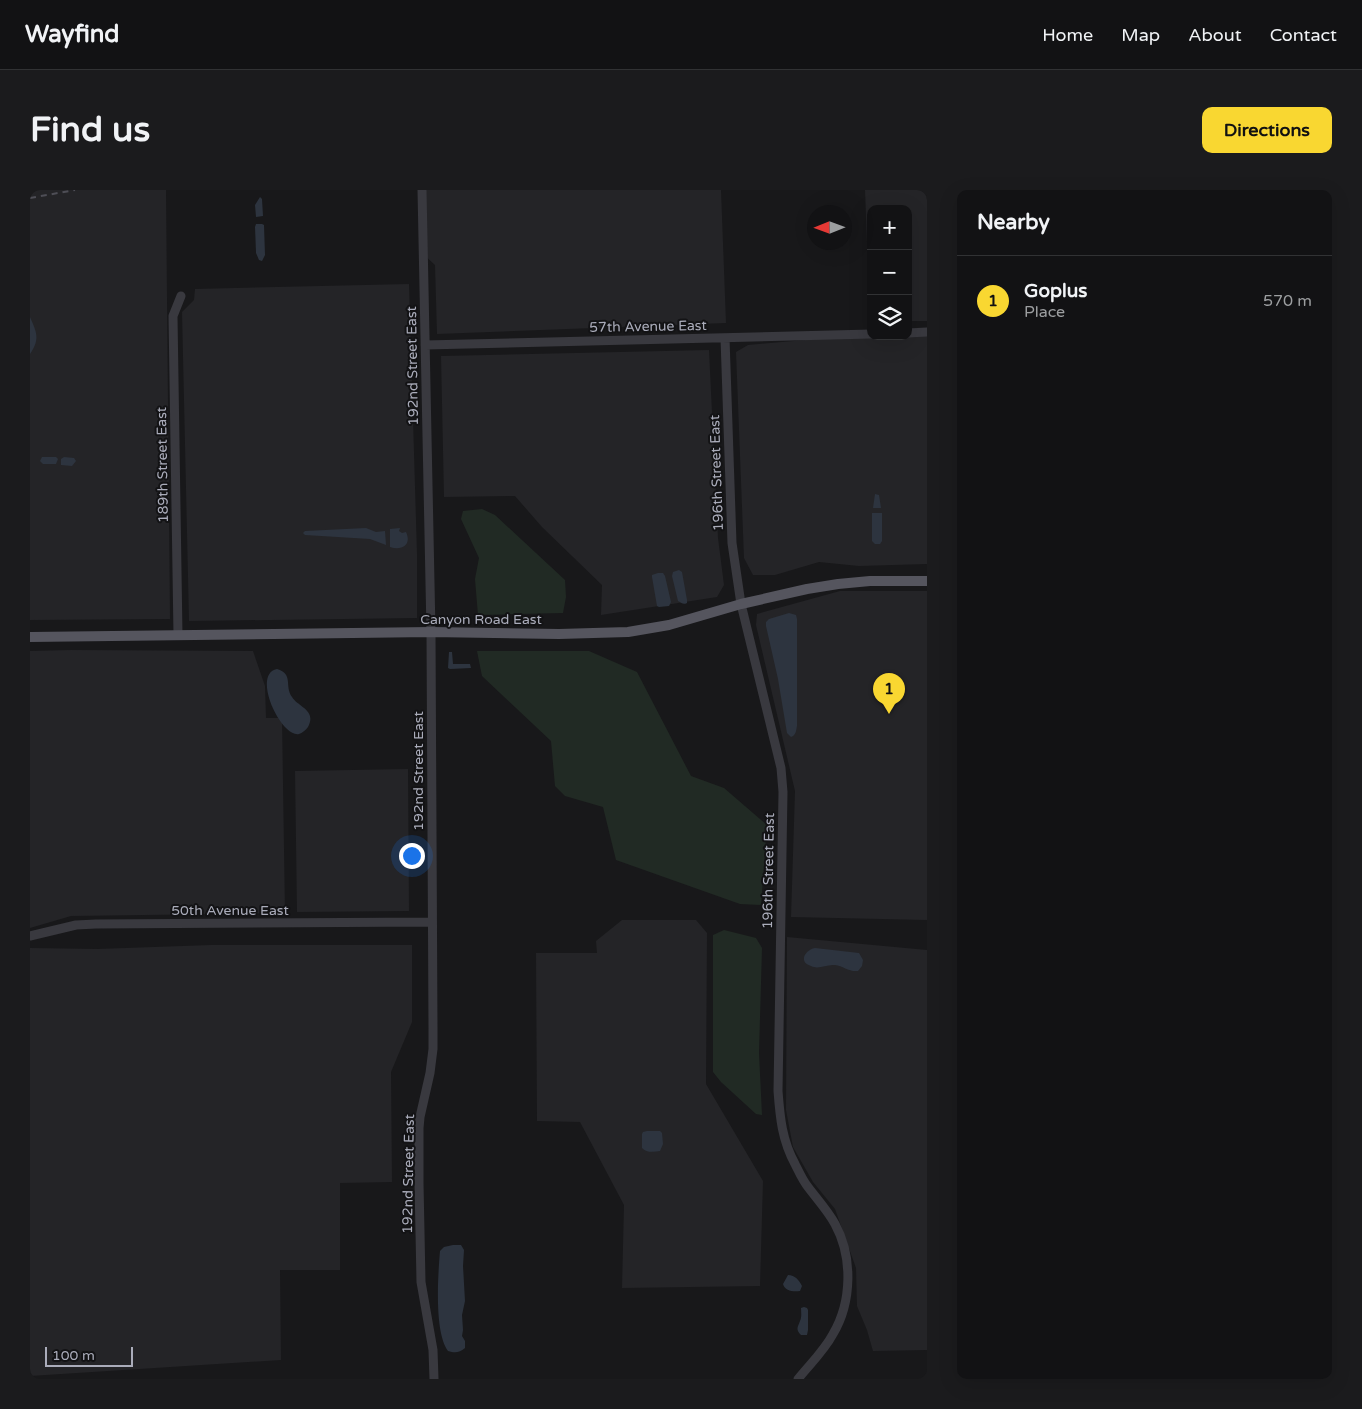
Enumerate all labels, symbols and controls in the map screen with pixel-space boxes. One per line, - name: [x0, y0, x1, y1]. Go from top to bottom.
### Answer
- text: Wayfind: [25, 20, 120, 49]
- text: Home: [1042, 24, 1093, 46]
- text: Map: [1121, 24, 1160, 46]
- text: About: [1188, 24, 1242, 46]
- text: Contact: [1270, 24, 1337, 46]
- button: Directions: [1202, 107, 1332, 153]
- text: Find us: [30, 109, 150, 151]
- north arrow: [807, 205, 852, 250]
- map controls: [867, 205, 912, 340]
- button: +: [867, 205, 912, 250]
- text: Nearby: [977, 210, 1050, 235]
- button: −: [867, 250, 912, 295]
- text: Goplus: [1024, 280, 1087, 302]
- text: 1: [988, 291, 998, 311]
- text: 570 m: [1263, 291, 1312, 311]
- button: layers: [867, 295, 912, 340]
- text: Place: [1024, 302, 1065, 322]
- street label: 192nd Street East: [403, 305, 422, 426]
- street label: 57th Avenue East: [589, 317, 708, 336]
- street label: 189th Street East: [153, 406, 172, 523]
- street label: 196th Street East: [706, 414, 727, 531]
- street label: Canyon Road East: [420, 611, 542, 628]
- pin: 1: [873, 673, 905, 714]
- street label: 192nd Street East: [410, 710, 427, 831]
- street label: 196th Street East: [759, 812, 778, 929]
- your location: [399, 843, 425, 869]
- street label: 50th Avenue East: [171, 902, 289, 919]
- street label: 192nd Street East: [399, 1113, 418, 1234]
- scale bar: [45, 1344, 132, 1367]
- text: 100 m: [52, 1347, 95, 1364]

